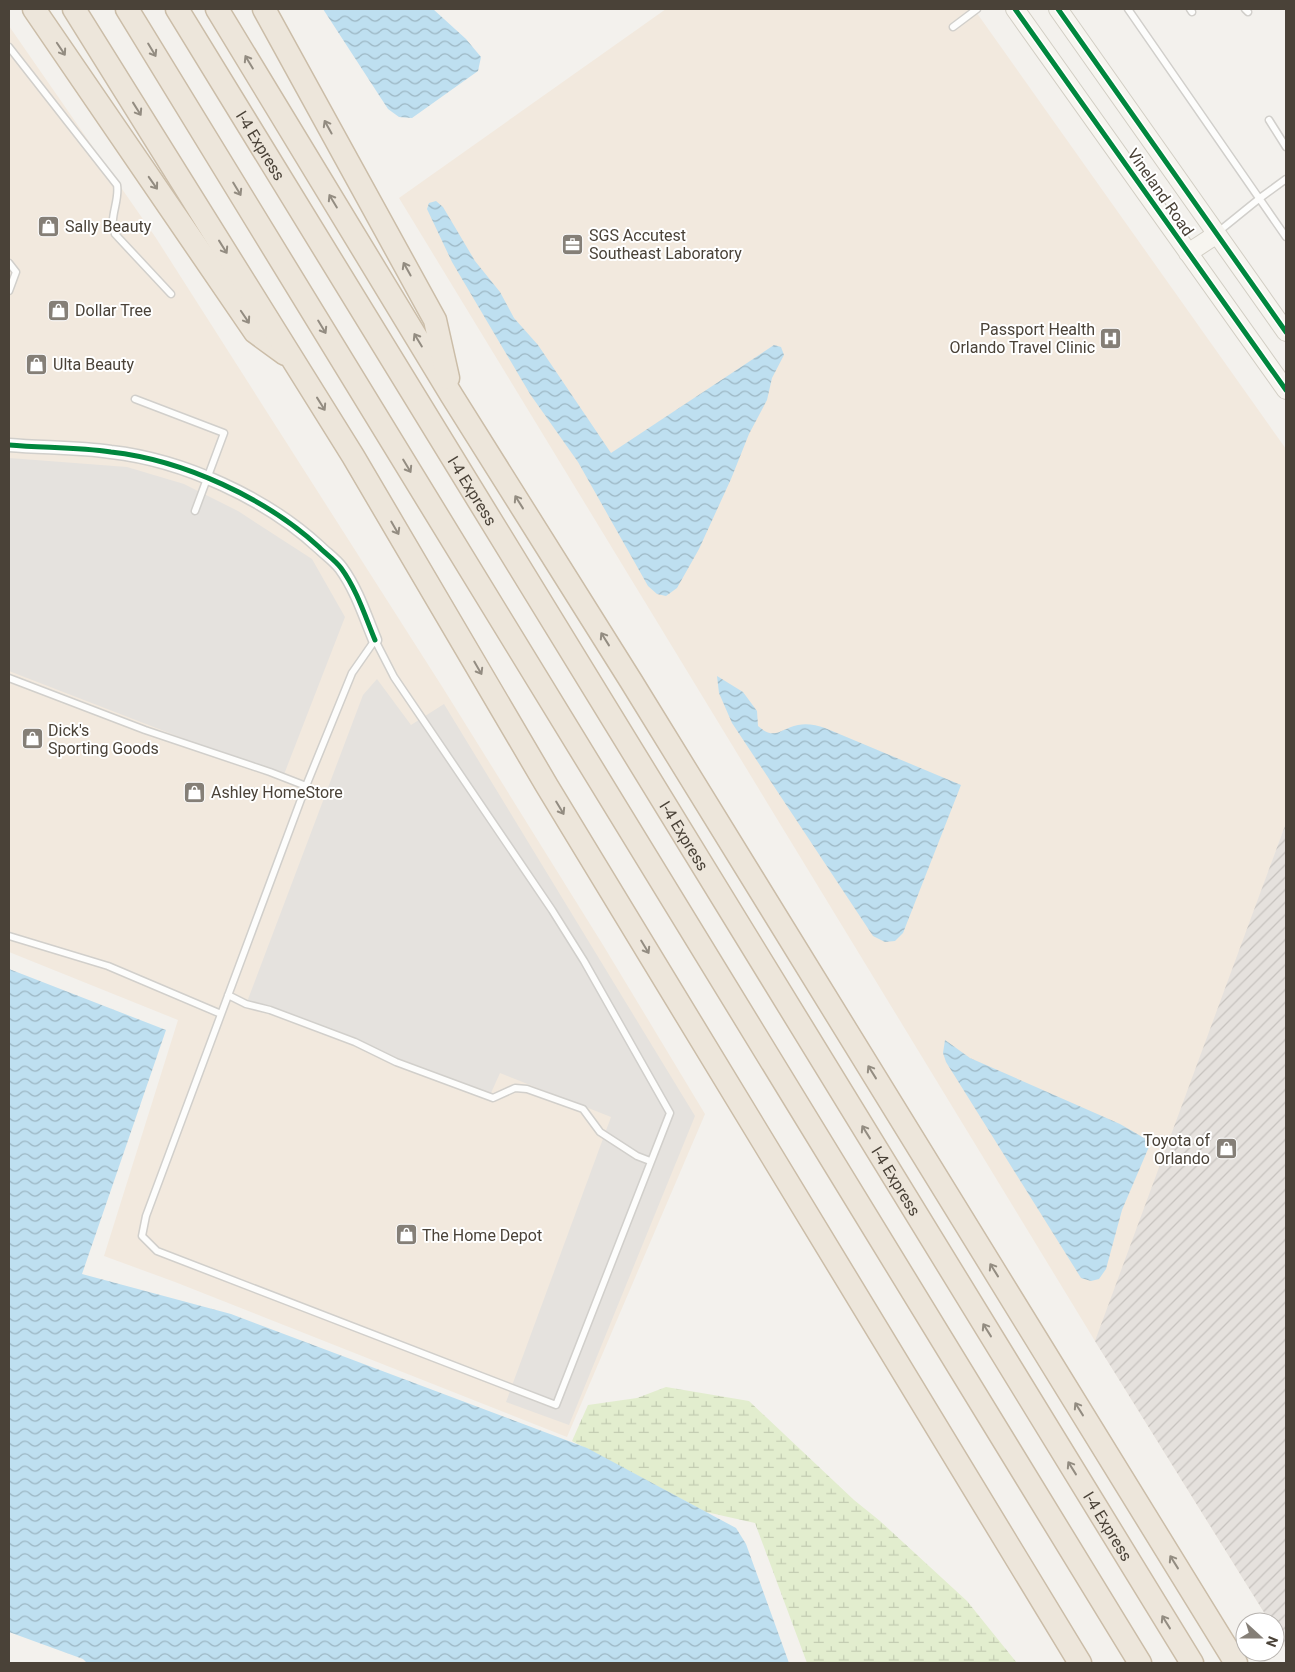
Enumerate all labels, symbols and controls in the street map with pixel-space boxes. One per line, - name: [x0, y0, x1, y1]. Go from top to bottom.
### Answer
- one-way arrow: [56, 42, 66, 56]
- one-way arrow: [147, 43, 157, 57]
- one-way arrow: [244, 56, 254, 70]
- one-way arrow: [132, 102, 142, 116]
- street label: I-4 Express: [232, 107, 289, 184]
- one-way arrow: [323, 120, 333, 135]
- street label: Vineland Road: [1123, 145, 1198, 240]
- one-way arrow: [148, 176, 158, 190]
- one-way arrow: [232, 181, 242, 195]
- one-way arrow: [328, 194, 338, 208]
- shop icon: Sally Beauty: [37, 214, 61, 238]
- place label: Sally Beauty: [65, 217, 152, 236]
- place label: SGS Accutest Southeast Laboratory: [589, 226, 742, 263]
- office icon: SGS Accutest Southeast Laboratory: [561, 232, 585, 256]
- one-way arrow: [219, 240, 229, 254]
- one-way arrow: [402, 262, 412, 277]
- shop icon: Dollar Tree: [47, 298, 71, 322]
- place label: Dollar Tree: [75, 301, 151, 320]
- one-way arrow: [240, 310, 250, 324]
- one-way arrow: [317, 320, 327, 334]
- place label: Passport Health Orlando Travel Clinic: [949, 320, 1095, 357]
- hospital icon: Passport Health Orlando Travel Clinic: [1099, 326, 1123, 350]
- one-way arrow: [412, 333, 422, 347]
- shop icon: Ulta Beauty: [25, 352, 49, 376]
- place label: Ulta Beauty: [53, 355, 134, 374]
- one-way arrow: [317, 397, 327, 411]
- street label: I-4 Express: [444, 453, 501, 529]
- one-way arrow: [401, 459, 412, 473]
- one-way arrow: [513, 495, 523, 509]
- one-way arrow: [391, 521, 401, 535]
- one-way arrow: [600, 633, 610, 647]
- one-way arrow: [473, 661, 483, 675]
- place label: Dick's Sporting Goods: [48, 721, 159, 758]
- shop icon: Dick's Sporting Goods: [20, 727, 44, 751]
- shop icon: Ashley HomeStore: [183, 780, 207, 804]
- place label: Ashley HomeStore: [211, 783, 343, 802]
- street label: I-4 Express: [655, 798, 712, 874]
- one-way arrow: [556, 801, 566, 815]
- one-way arrow: [640, 940, 650, 954]
- one-way arrow: [867, 1066, 877, 1080]
- one-way arrow: [860, 1125, 870, 1139]
- place label: Toyota of Orlando: [1143, 1131, 1210, 1168]
- shop icon: Toyota of Orlando: [1214, 1137, 1238, 1161]
- street label: I-4 Express: [867, 1143, 924, 1219]
- shop icon: The Home Depot: [394, 1223, 418, 1247]
- place label: The Home Depot: [422, 1226, 542, 1245]
- one-way arrow: [989, 1264, 999, 1278]
- one-way arrow: [982, 1323, 992, 1337]
- one-way arrow: [1074, 1402, 1084, 1416]
- one-way arrow: [1067, 1462, 1077, 1476]
- street label: I-4 Express: [1079, 1488, 1136, 1565]
- one-way arrow: [1168, 1556, 1178, 1570]
- north arrow: [1235, 1612, 1285, 1662]
- one-way arrow: [1161, 1615, 1171, 1629]
- text: N: [1263, 1634, 1281, 1649]

